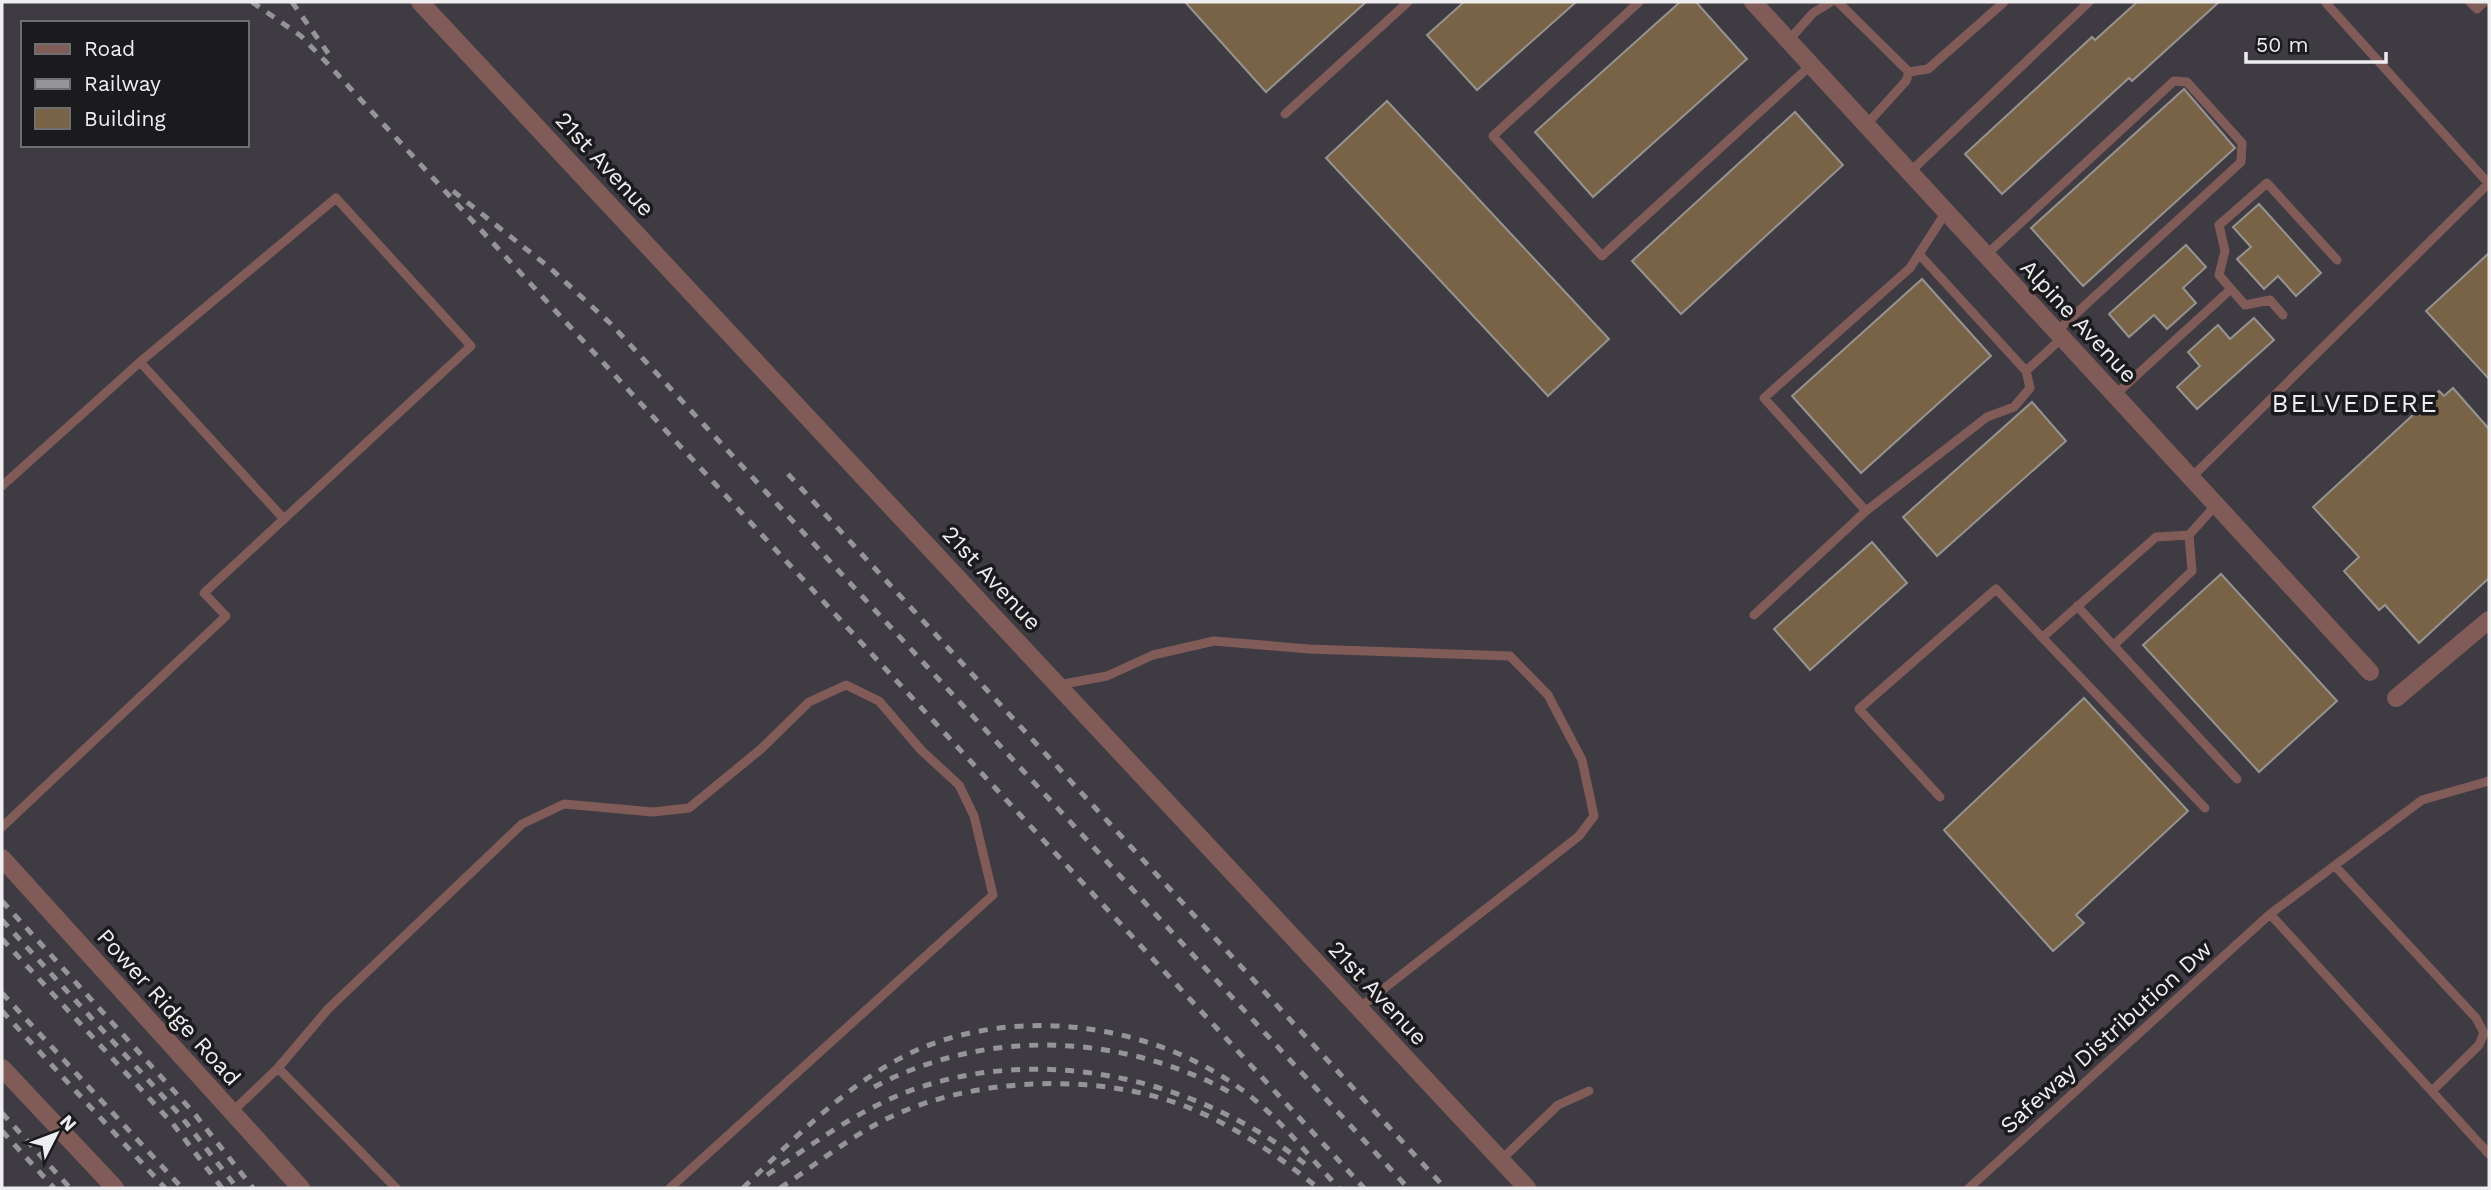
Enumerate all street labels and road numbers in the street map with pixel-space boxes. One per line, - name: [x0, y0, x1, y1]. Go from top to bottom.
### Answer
- street label: 21st Avenue: [550, 107, 660, 222]
- street label: Alpine Avenue: [2015, 254, 2143, 389]
- street label: 21st Avenue: [937, 521, 1047, 636]
- street label: Power Ridge Road: [91, 924, 246, 1091]
- street label: Safeway Distribution Dw: [1995, 935, 2218, 1139]
- street label: 21st Avenue: [1323, 936, 1433, 1051]

